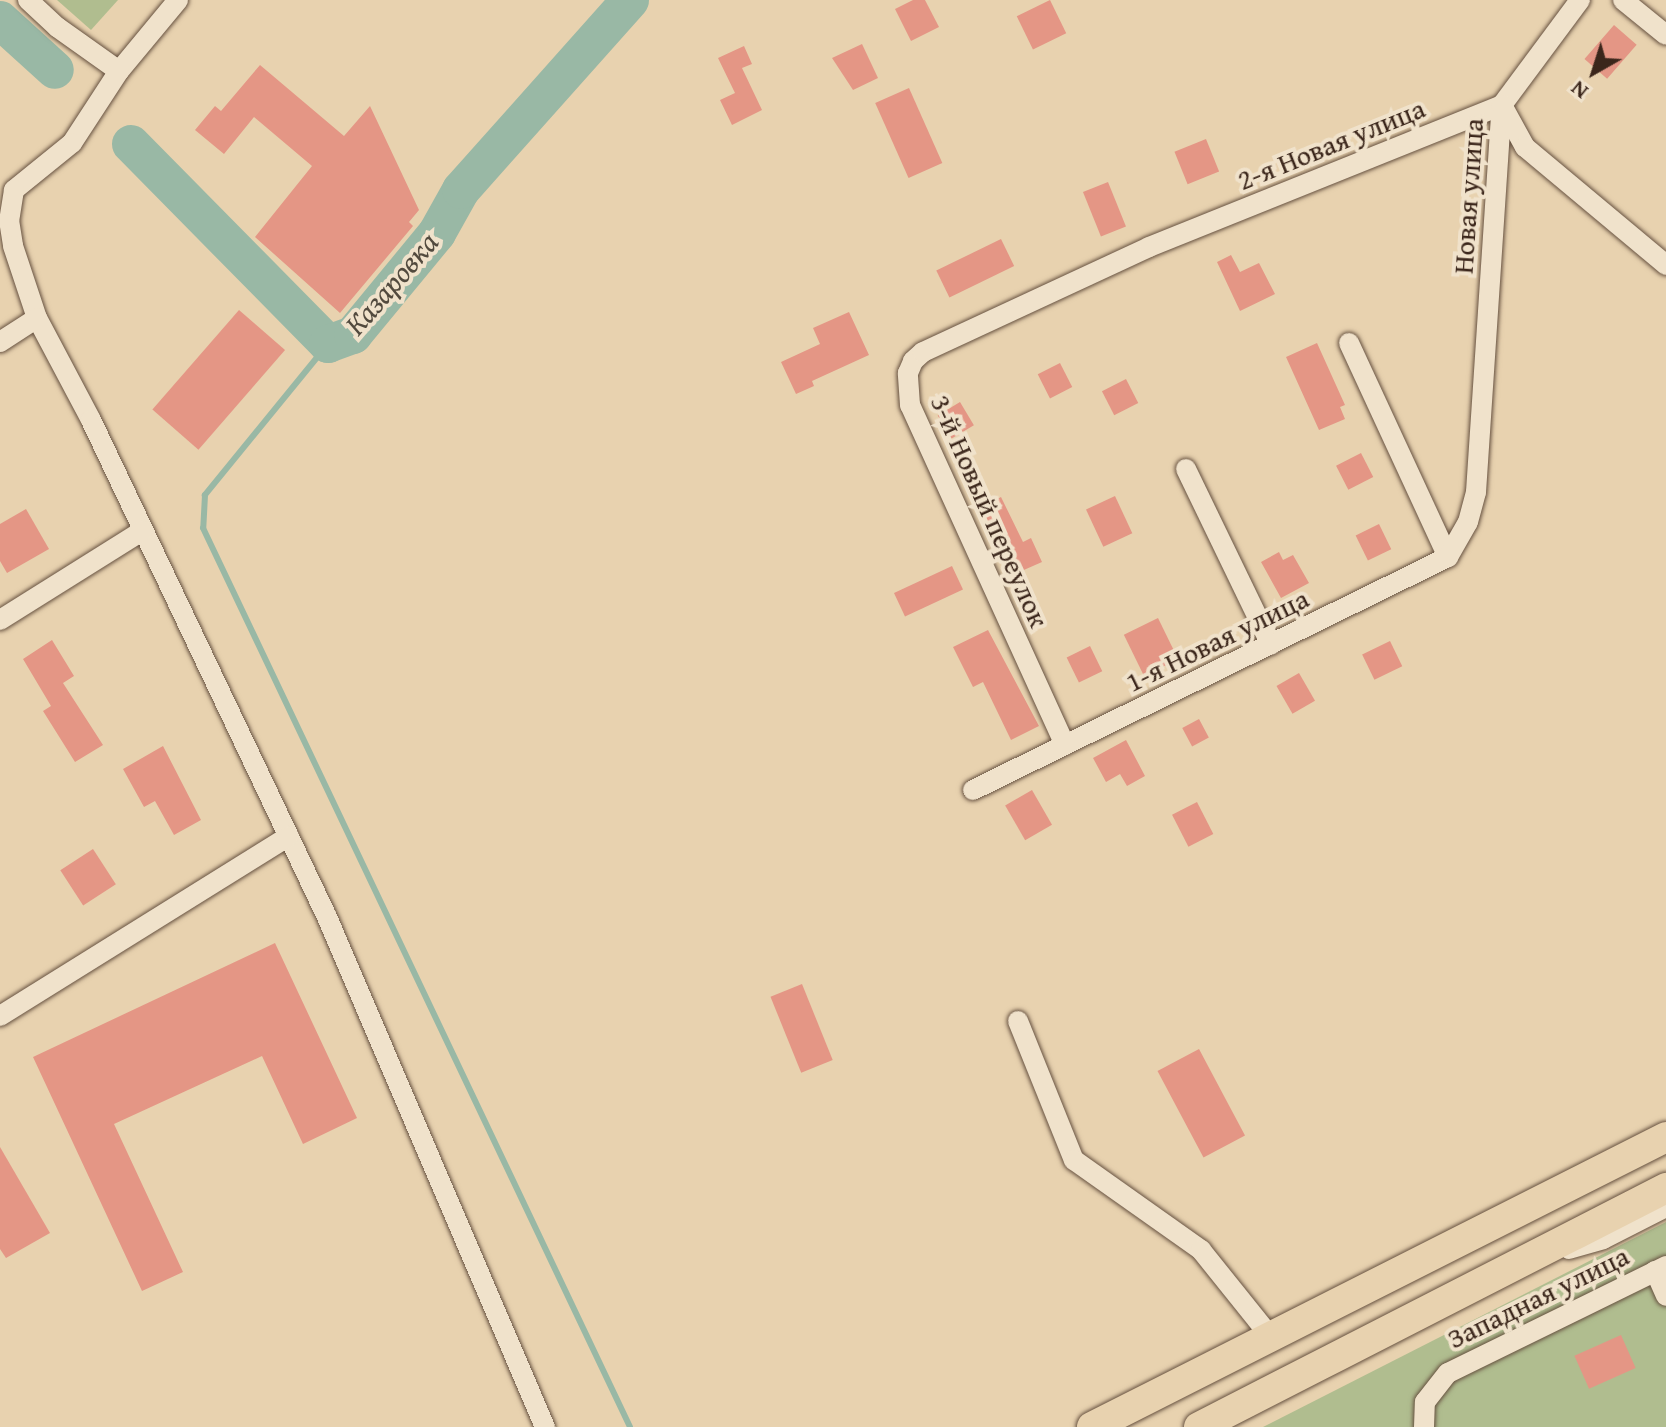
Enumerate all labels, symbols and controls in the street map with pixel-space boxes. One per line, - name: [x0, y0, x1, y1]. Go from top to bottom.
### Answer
- north arrow: [1554, 32, 1634, 112]
- text: N: [1563, 74, 1595, 108]
- street label: 2-я Новая улица: [1232, 91, 1430, 197]
- street label: Новая улица: [1446, 117, 1490, 275]
- water label: Казаровка: [337, 224, 445, 342]
- street label: 3-й Новый переулок: [924, 390, 1056, 632]
- street label: 1-я Новая улица: [1120, 581, 1314, 699]
- street label: Западная улица: [1442, 1239, 1634, 1355]

